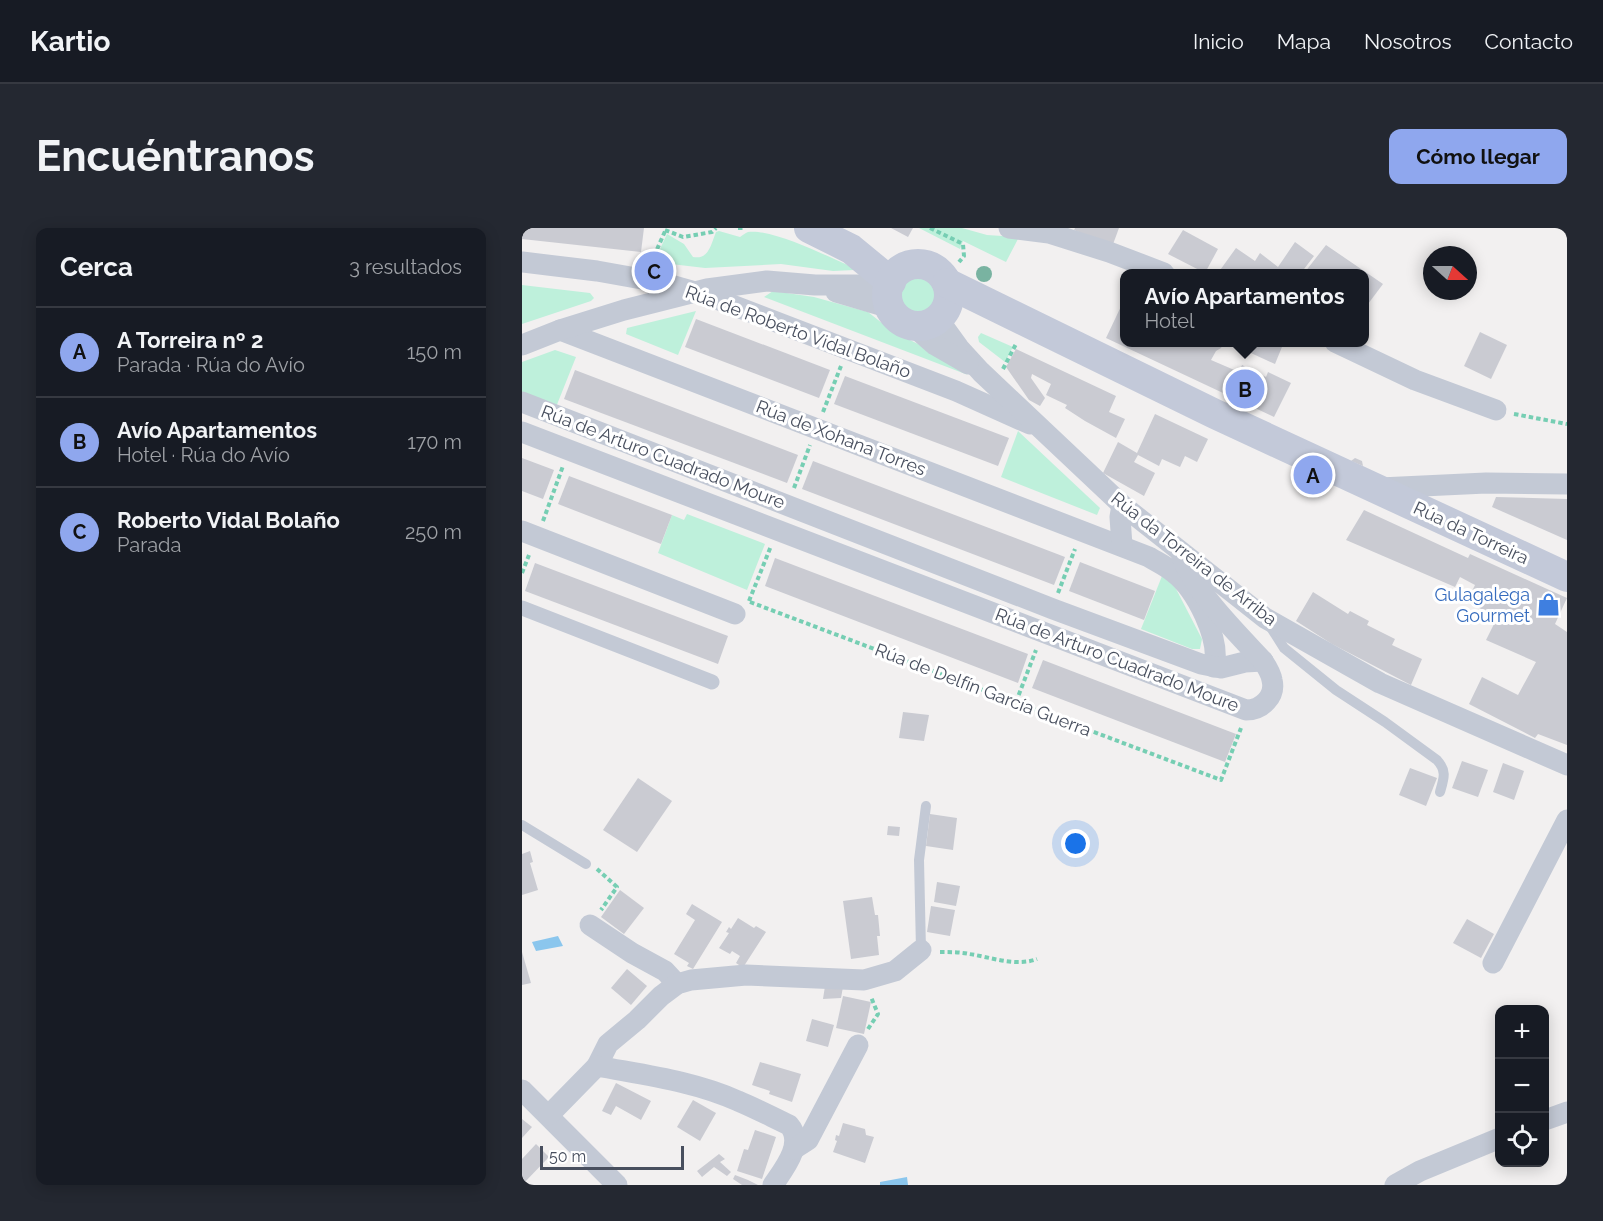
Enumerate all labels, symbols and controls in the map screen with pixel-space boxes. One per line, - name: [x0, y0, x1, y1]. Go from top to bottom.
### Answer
- text: Kartio: [30, 25, 110, 58]
- text: Inicio: [1193, 29, 1244, 54]
- text: Mapa: [1277, 29, 1331, 54]
- text: Nosotros: [1364, 29, 1452, 54]
- text: Contacto: [1485, 29, 1573, 54]
- button: Cómo llegar: [1389, 129, 1567, 184]
- text: Encuéntranos: [36, 132, 315, 181]
- north arrow: [1423, 246, 1477, 300]
- pin: C: [634, 248, 674, 294]
- text: Cerca: [60, 252, 133, 282]
- text: 3 resultados: [349, 255, 462, 279]
- popup: [1120, 269, 1369, 347]
- street label: Rúa de Roberto Vidal Bolaño: [683, 281, 914, 382]
- text: Avío Apartamentos: [1144, 283, 1345, 309]
- text: Hotel: [1144, 309, 1195, 333]
- text: A Torreira nº 2: [117, 327, 263, 353]
- text: A: [73, 340, 86, 364]
- text: 150 m: [407, 340, 462, 364]
- text: Parada · Rúa do Avío: [117, 353, 305, 377]
- pin: B: [1226, 366, 1264, 412]
- street label: Rúa de Xohana Torres: [753, 395, 929, 480]
- street label: Rúa de Arturo Cuadrado Moure: [538, 400, 788, 513]
- text: Avío Apartamentos: [117, 417, 317, 443]
- text: B: [73, 430, 86, 454]
- text: 170 m: [407, 430, 462, 454]
- text: Hotel · Rúa do Avío: [117, 443, 290, 467]
- pin: A: [1294, 452, 1332, 498]
- street label: Rúa da Torreira de Arriba: [1107, 487, 1281, 630]
- street label: Rúa da Torreira: [1410, 497, 1532, 568]
- text: Roberto Vidal Bolaño: [117, 507, 340, 533]
- text: C: [73, 520, 86, 544]
- text: 250 m: [405, 520, 462, 544]
- text: Parada: [117, 533, 181, 557]
- place label: Gulagalega Gourmet: [1434, 584, 1530, 626]
- shop icon: Gulagalega Gourmet: [1535, 592, 1561, 618]
- street label: Rúa de Arturo Cuadrado Moure: [992, 603, 1242, 716]
- street label: Rúa de Delfín García Guerra: [872, 639, 1094, 741]
- your location: [1061, 829, 1090, 858]
- map controls: [1495, 1005, 1549, 1167]
- button: +: [1495, 1005, 1549, 1059]
- button: −: [1495, 1059, 1549, 1113]
- button: locate: [1495, 1113, 1549, 1167]
- scale bar: [540, 1143, 684, 1170]
- text: 50 m: [549, 1147, 586, 1166]

